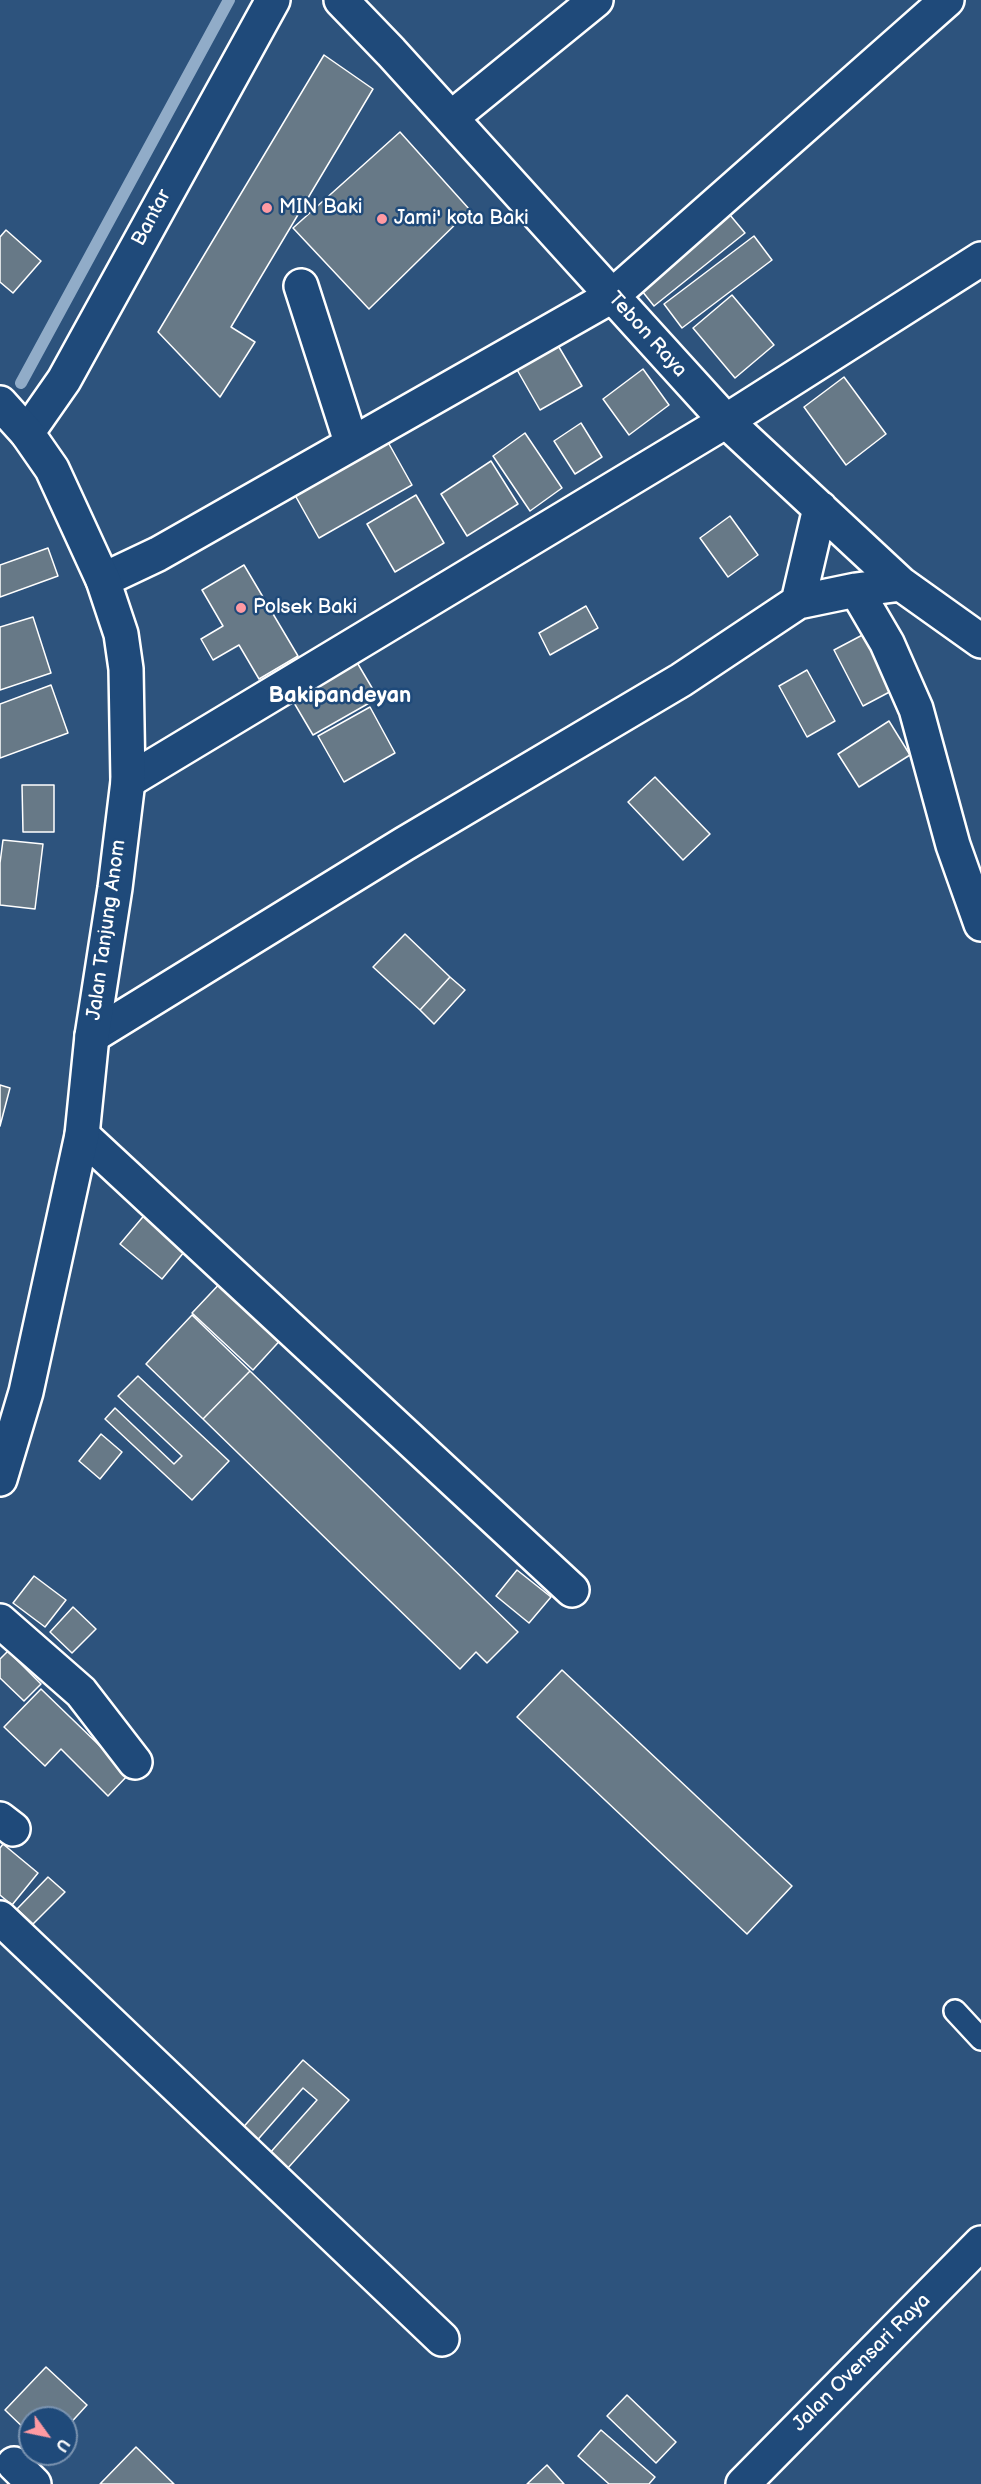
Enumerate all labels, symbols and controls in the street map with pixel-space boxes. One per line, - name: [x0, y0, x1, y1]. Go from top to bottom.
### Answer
- street label: Bantar: [127, 186, 177, 250]
- place label: MIN Baki: [279, 196, 362, 220]
- marker: MIN Baki: [260, 201, 274, 215]
- place label: Jami' kota Baki: [394, 207, 529, 231]
- marker: Jami' kota Baki: [375, 212, 389, 226]
- street label: Tebon Raya: [602, 287, 692, 383]
- place label: Polsek Baki: [253, 596, 357, 620]
- marker: Polsek Baki: [234, 601, 248, 615]
- district label: Bakipandeyan: [269, 683, 411, 709]
- street label: Jalan Tanjung Anom: [82, 838, 132, 1022]
- street label: Jalan Ovensari Raya: [788, 2289, 936, 2437]
- north arrow: [18, 2406, 78, 2466]
- text: U: [51, 2435, 73, 2455]

